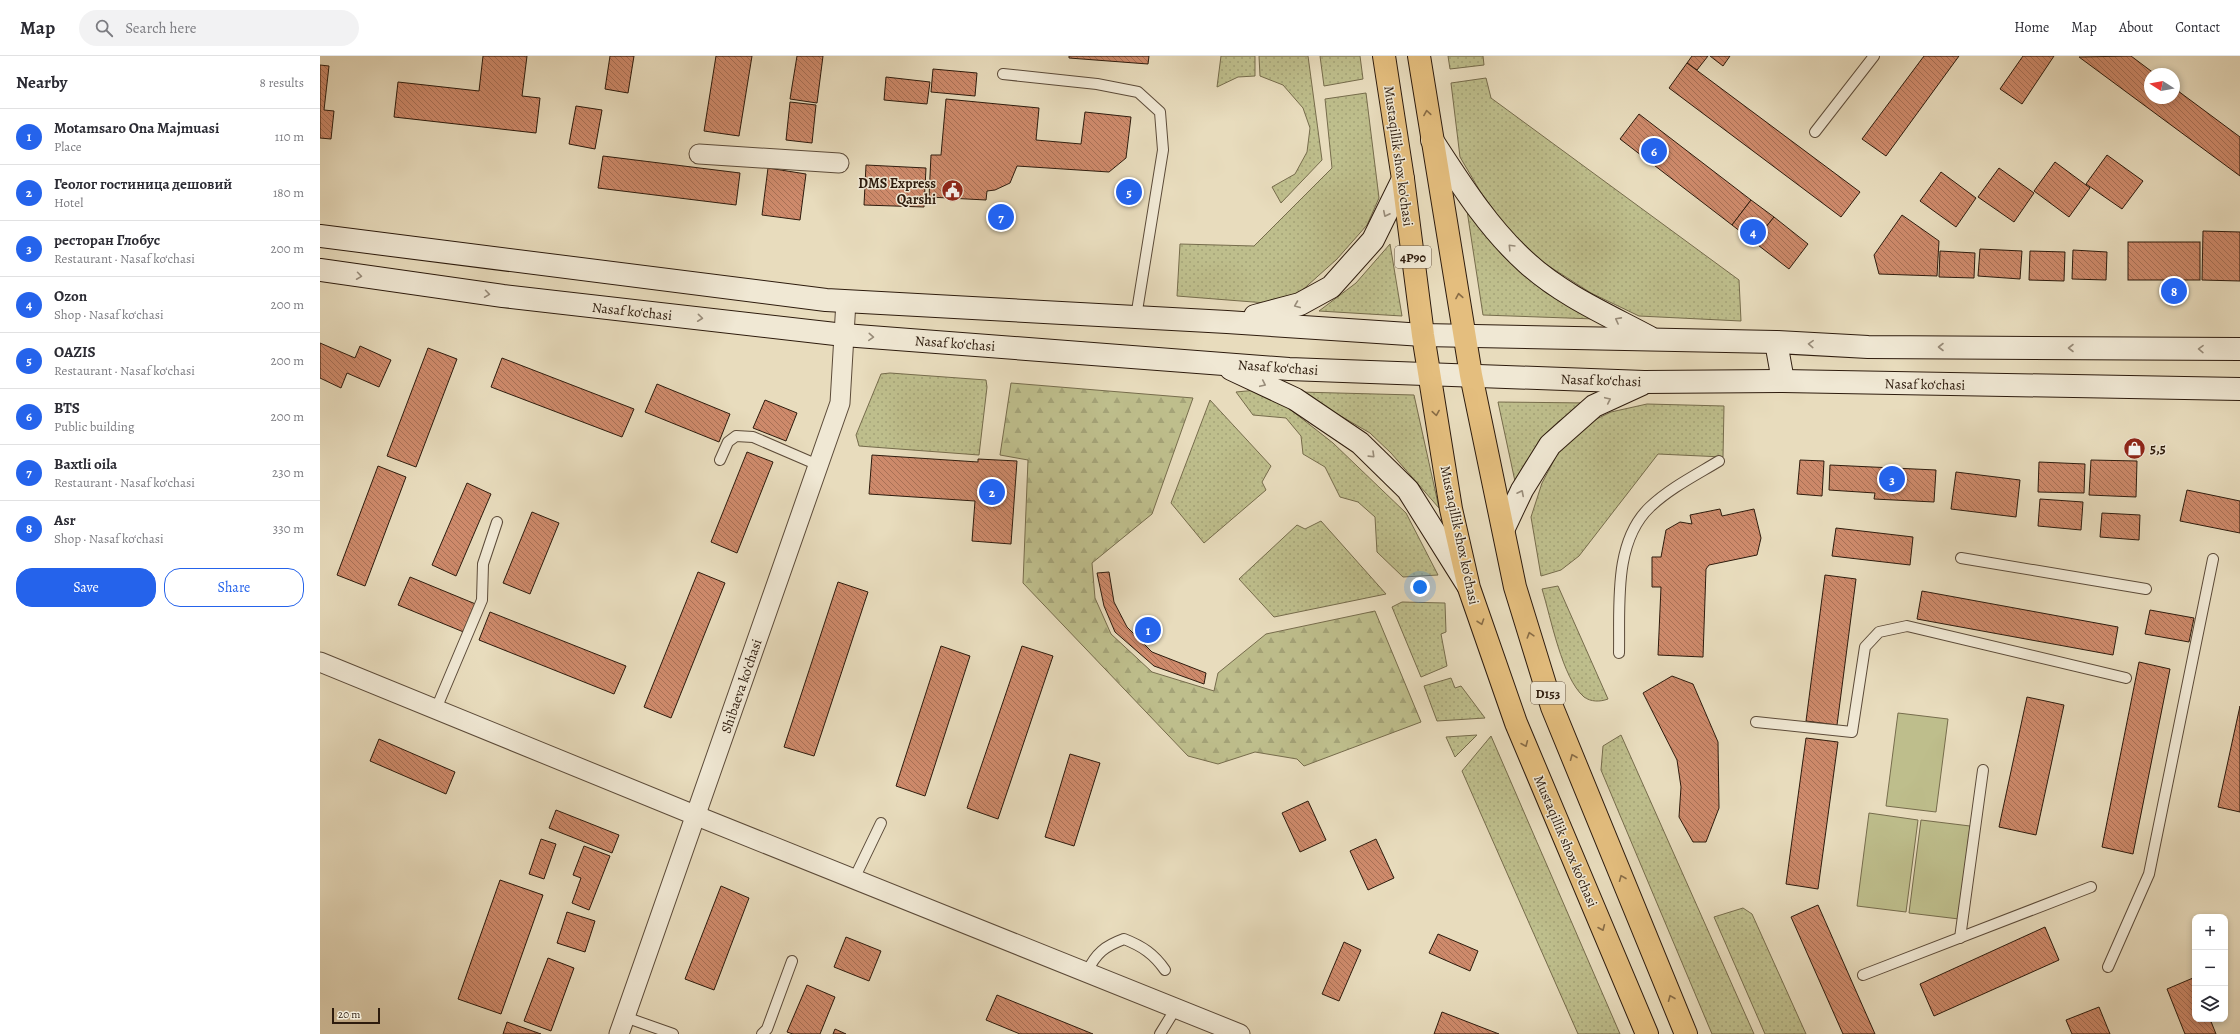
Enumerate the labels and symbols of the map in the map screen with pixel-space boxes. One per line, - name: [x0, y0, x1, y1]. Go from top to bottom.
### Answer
- north arrow: [2144, 68, 2180, 104]
- street label: Mustaqillik shox ko'chasi: [1379, 85, 1418, 228]
- one-way arrow: [1424, 110, 1432, 116]
- pin: 6: [1641, 136, 1667, 166]
- place label: DMS Express Qarshi: [858, 174, 936, 209]
- pin: 5: [1116, 177, 1142, 207]
- public building icon: DMS Express Qarshi: [939, 178, 965, 204]
- pin: 7: [988, 202, 1014, 232]
- one-way arrow: [1383, 210, 1391, 218]
- pin: 4: [1740, 217, 1766, 247]
- one-way arrow: [1508, 244, 1516, 252]
- road number: 4P90: [1395, 246, 1431, 268]
- one-way arrow: [356, 271, 362, 280]
- pin: 8: [2161, 276, 2187, 306]
- one-way arrow: [484, 289, 490, 298]
- one-way arrow: [1455, 293, 1464, 299]
- street label: Nasaf ko‘chasi: [591, 298, 673, 325]
- one-way arrow: [1294, 300, 1301, 308]
- one-way arrow: [697, 314, 703, 323]
- one-way arrow: [1615, 318, 1622, 325]
- street label: Nasaf ko‘chasi: [914, 331, 996, 356]
- one-way arrow: [868, 332, 874, 341]
- one-way arrow: [1808, 339, 1814, 348]
- one-way arrow: [1938, 343, 1944, 351]
- one-way arrow: [2068, 344, 2074, 352]
- one-way arrow: [2198, 345, 2204, 353]
- street label: Nasaf ko‘chasi: [1237, 355, 1319, 380]
- street label: Nasaf ko‘chasi: [1560, 370, 1642, 391]
- street label: Nasaf ko‘chasi: [1885, 374, 1966, 395]
- one-way arrow: [1259, 379, 1267, 387]
- one-way arrow: [1603, 397, 1611, 405]
- one-way arrow: [1431, 410, 1440, 416]
- shop icon: 5,5: [2122, 435, 2148, 461]
- place label: 5,5: [2150, 439, 2166, 458]
- one-way arrow: [1367, 450, 1375, 457]
- street label: Mustaqillik shox ko'chasi: [1435, 464, 1484, 606]
- pin: 3: [1879, 464, 1905, 494]
- pin: 2: [979, 477, 1005, 507]
- one-way arrow: [1516, 490, 1524, 498]
- your location: [1410, 577, 1430, 597]
- pin: 1: [1135, 615, 1161, 645]
- one-way arrow: [1476, 618, 1485, 625]
- one-way arrow: [1526, 631, 1535, 638]
- street label: Shibaeva ko'chasi: [716, 636, 767, 736]
- road number: D153: [1531, 682, 1565, 704]
- one-way arrow: [1520, 739, 1528, 747]
- one-way arrow: [1570, 754, 1578, 762]
- street label: Mustaqillik shox ko'chasi: [1529, 772, 1602, 910]
- one-way arrow: [1619, 874, 1627, 882]
- one-way arrow: [1598, 925, 1606, 932]
- one-way arrow: [1668, 994, 1676, 1001]
- scale bar: [332, 1006, 380, 1025]

